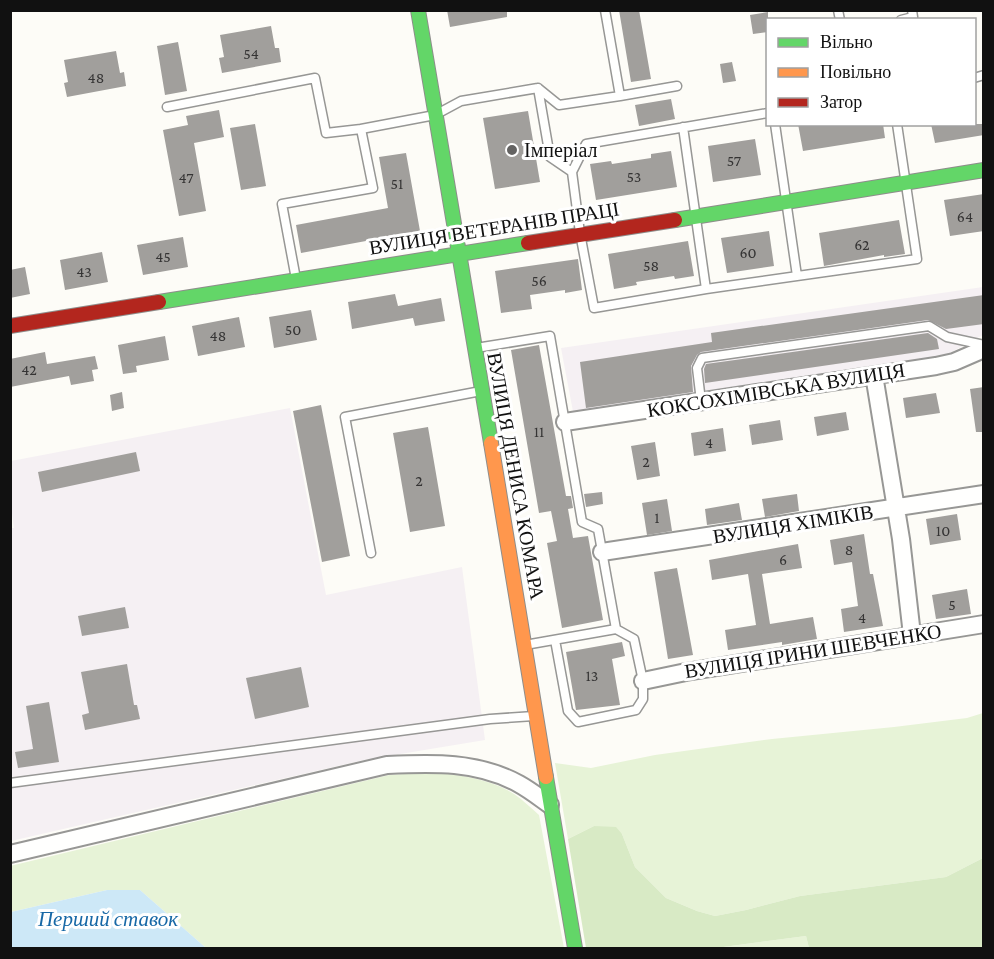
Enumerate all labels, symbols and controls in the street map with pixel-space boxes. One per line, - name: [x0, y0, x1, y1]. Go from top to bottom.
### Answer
- legend: [766, 18, 976, 126]
- text: Вільно: [820, 32, 873, 52]
- house number: 54: [243, 45, 259, 62]
- text: Повільно: [820, 62, 891, 82]
- house number: 48: [88, 69, 104, 86]
- text: Затор: [820, 92, 862, 112]
- place label: Імперіал: [524, 139, 598, 162]
- marker: Імперіал: [505, 143, 519, 157]
- house number: 57: [727, 152, 742, 169]
- house number: 53: [627, 168, 641, 185]
- house number: 47: [178, 169, 194, 186]
- house number: 51: [391, 175, 403, 192]
- street label: ВУЛИЦЯ ВЕТЕРАНІВ ПРАЦІ: [367, 197, 621, 260]
- house number: 64: [957, 208, 973, 225]
- house number: 62: [854, 236, 870, 253]
- house number: 60: [739, 244, 757, 261]
- house number: 45: [155, 248, 171, 265]
- house number: 58: [643, 257, 659, 274]
- house number: 43: [76, 263, 92, 280]
- house number: 56: [531, 272, 547, 289]
- house number: 50: [285, 321, 301, 338]
- house number: 48: [210, 327, 226, 344]
- street label: ВУЛИЦЯ ДЕНИСА КОМАРА: [482, 351, 549, 602]
- street label: КОКСОХІМІВСЬКА ВУЛИЦЯ: [645, 359, 907, 422]
- house number: 42: [21, 361, 37, 378]
- house number: 11: [534, 423, 544, 440]
- house number: 4: [705, 434, 713, 451]
- house number: 2: [642, 453, 650, 470]
- house number: 2: [415, 472, 423, 489]
- street label: ВУЛИЦЯ ХІМІКІВ: [711, 500, 875, 549]
- house number: 1: [654, 509, 660, 526]
- house number: 10: [936, 522, 950, 539]
- house number: 8: [845, 541, 853, 558]
- house number: 6: [779, 551, 787, 568]
- house number: 5: [948, 596, 956, 613]
- house number: 4: [858, 609, 866, 626]
- street label: ВУЛИЦЯ ІРИНИ ШЕВЧЕНКО: [683, 620, 943, 683]
- house number: 13: [586, 667, 598, 684]
- water label: Перший ставок: [37, 907, 178, 931]

